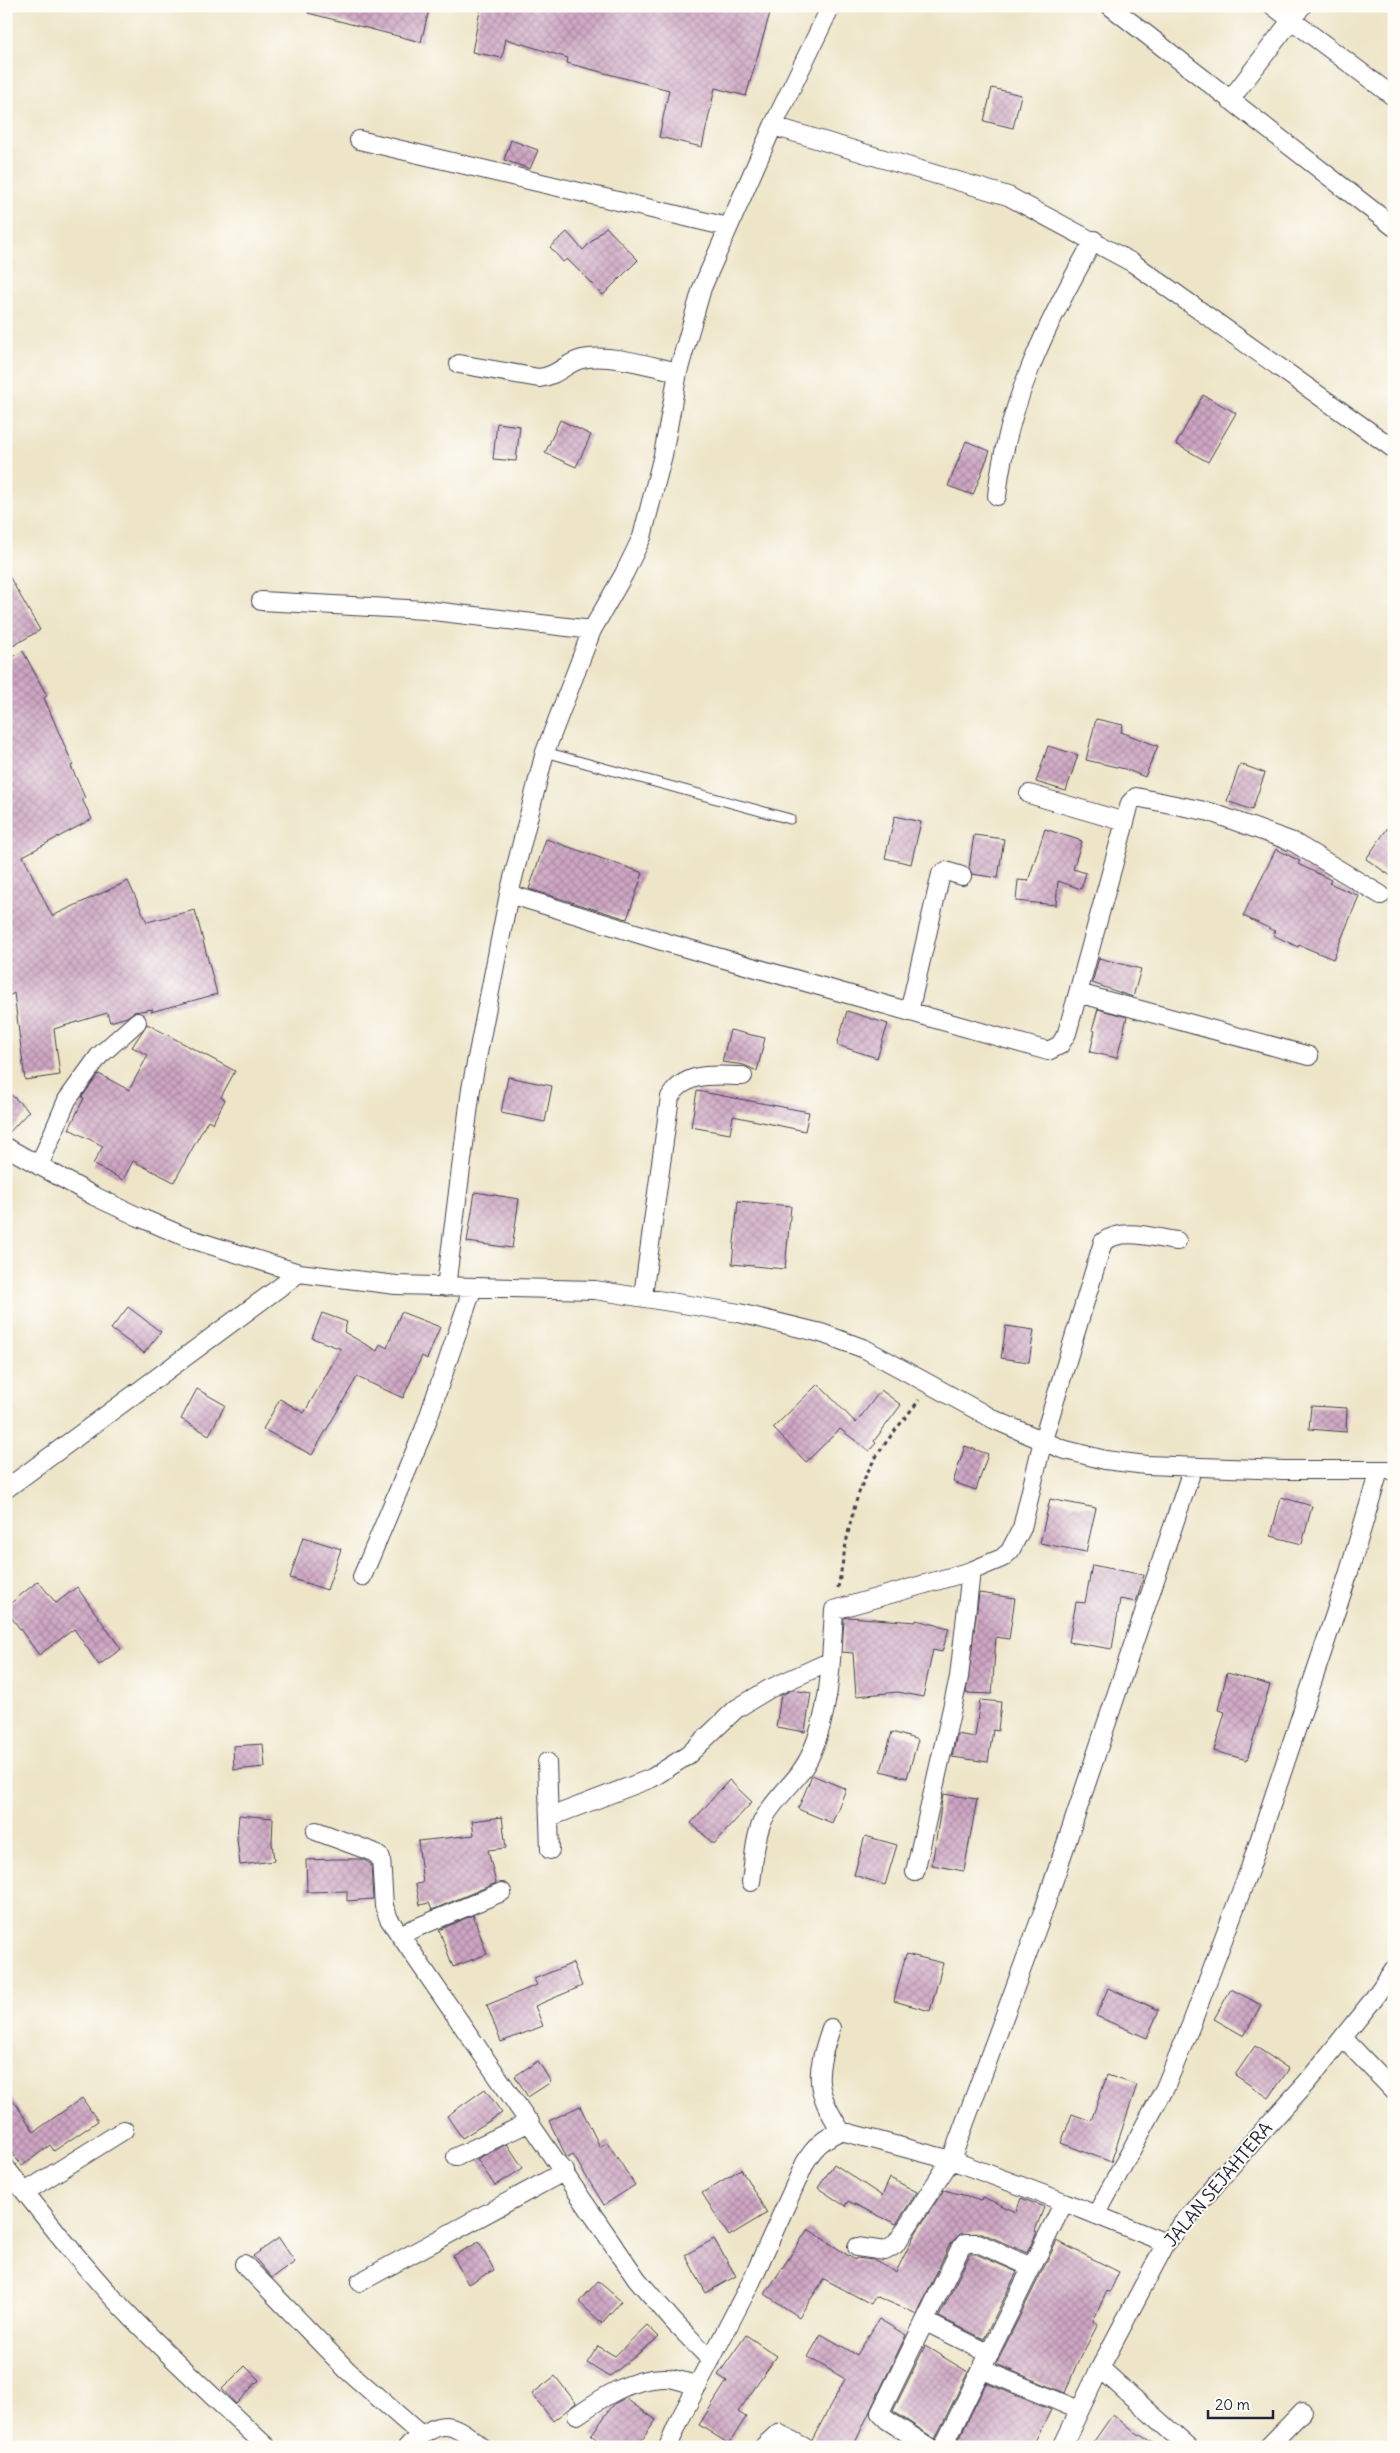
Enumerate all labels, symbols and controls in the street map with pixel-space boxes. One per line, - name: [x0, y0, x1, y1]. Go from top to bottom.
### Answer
- street label: JALAN SEJAHTERA: [1159, 2117, 1277, 2251]
- scale bar: [1208, 2388, 1272, 2420]
- text: 20 m: [1215, 2395, 1250, 2414]

